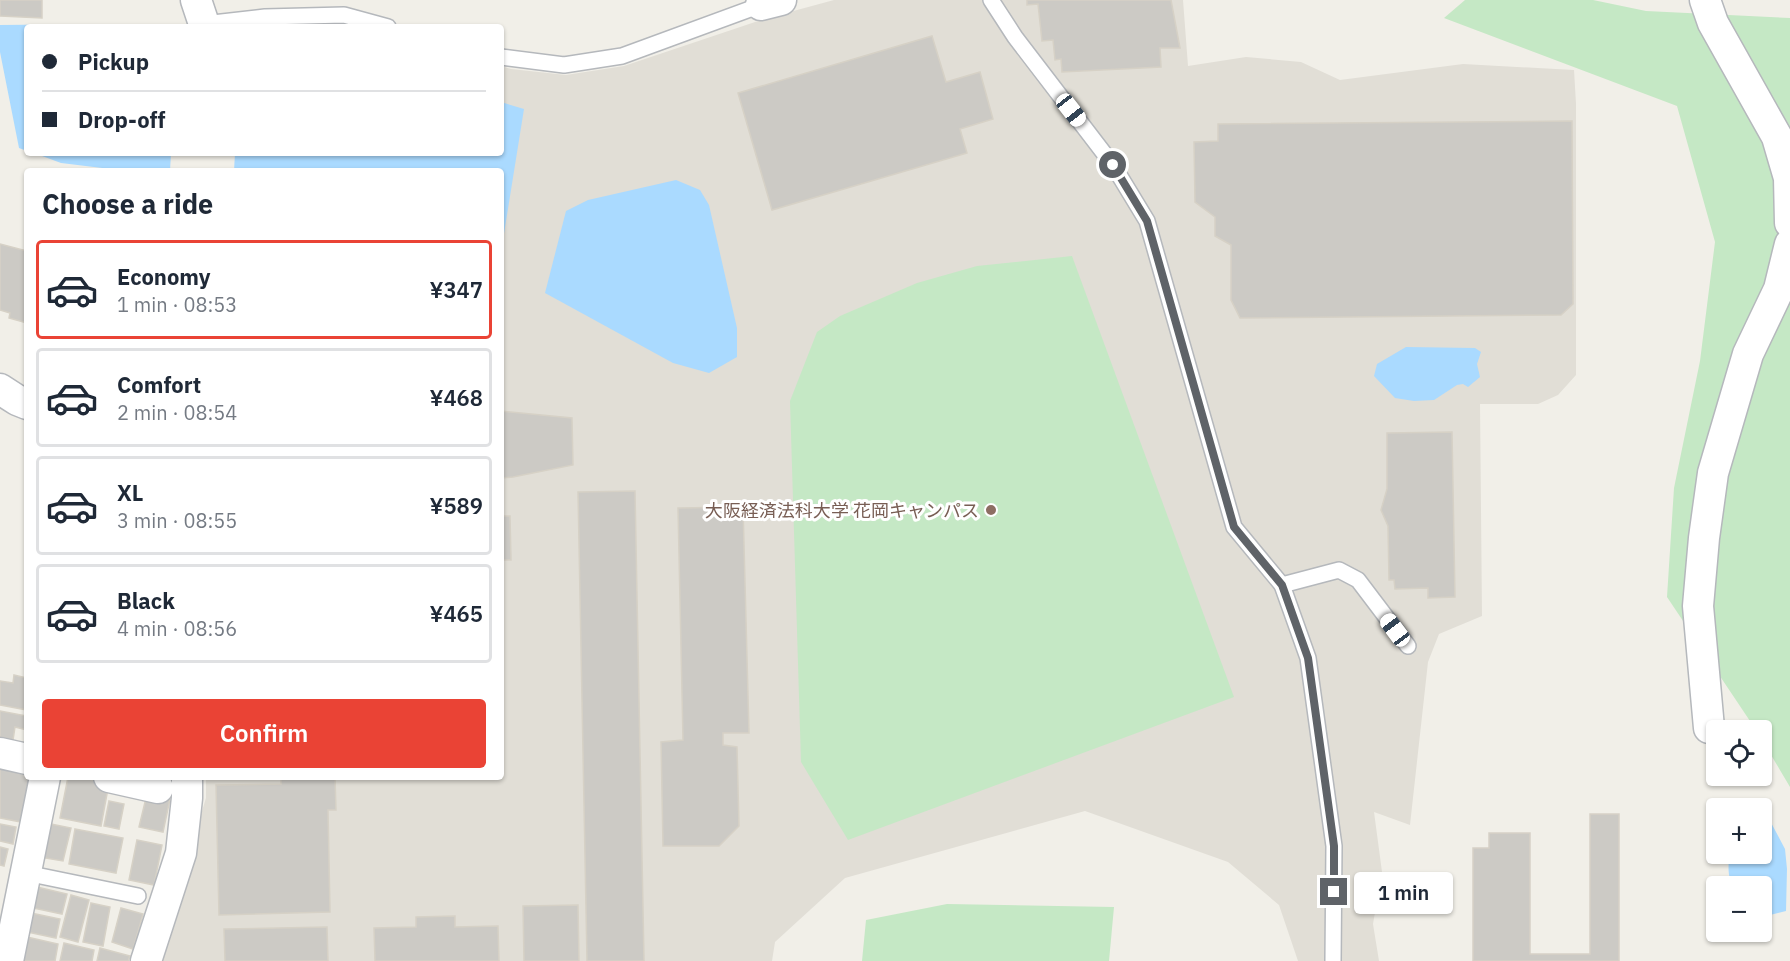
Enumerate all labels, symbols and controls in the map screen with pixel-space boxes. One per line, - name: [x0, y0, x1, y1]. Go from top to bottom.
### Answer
- text: Pickup: [78, 47, 149, 76]
- car: [1053, 90, 1089, 130]
- text: Drop-off: [78, 105, 165, 134]
- route start: [1099, 151, 1126, 178]
- text: Choose a ride: [42, 186, 213, 221]
- text: Economy: [117, 262, 211, 291]
- icon: car: [45, 263, 99, 317]
- text: ¥347: [429, 275, 483, 304]
- text: 1 min · 08:53: [117, 291, 237, 318]
- text: Comfort: [117, 370, 201, 399]
- icon: car: [45, 371, 99, 425]
- text: ¥468: [429, 383, 483, 412]
- text: 2 min · 08:54: [117, 399, 237, 426]
- text: XL: [117, 478, 143, 507]
- icon: car: [45, 479, 99, 533]
- text: ¥589: [429, 491, 483, 520]
- place label: 大阪経済法科大学 花岡キャンパス: [705, 499, 979, 522]
- marker: 大阪経済法科大学 花岡キャンパス: [984, 503, 998, 517]
- text: 3 min · 08:55: [117, 507, 237, 534]
- text: Black: [117, 586, 175, 615]
- icon: car: [45, 587, 99, 641]
- text: ¥465: [429, 599, 483, 628]
- car: [1377, 610, 1413, 650]
- text: 4 min · 08:56: [117, 615, 237, 642]
- button: Confirm: [42, 699, 486, 768]
- map controls: [1706, 720, 1772, 942]
- button: locate: [1706, 720, 1772, 786]
- button: +: [1706, 798, 1772, 864]
- callout: 1 min: [1355, 871, 1454, 913]
- button: −: [1706, 876, 1772, 942]
- route end: [1320, 878, 1347, 905]
- text: 1 min: [1378, 879, 1429, 906]

